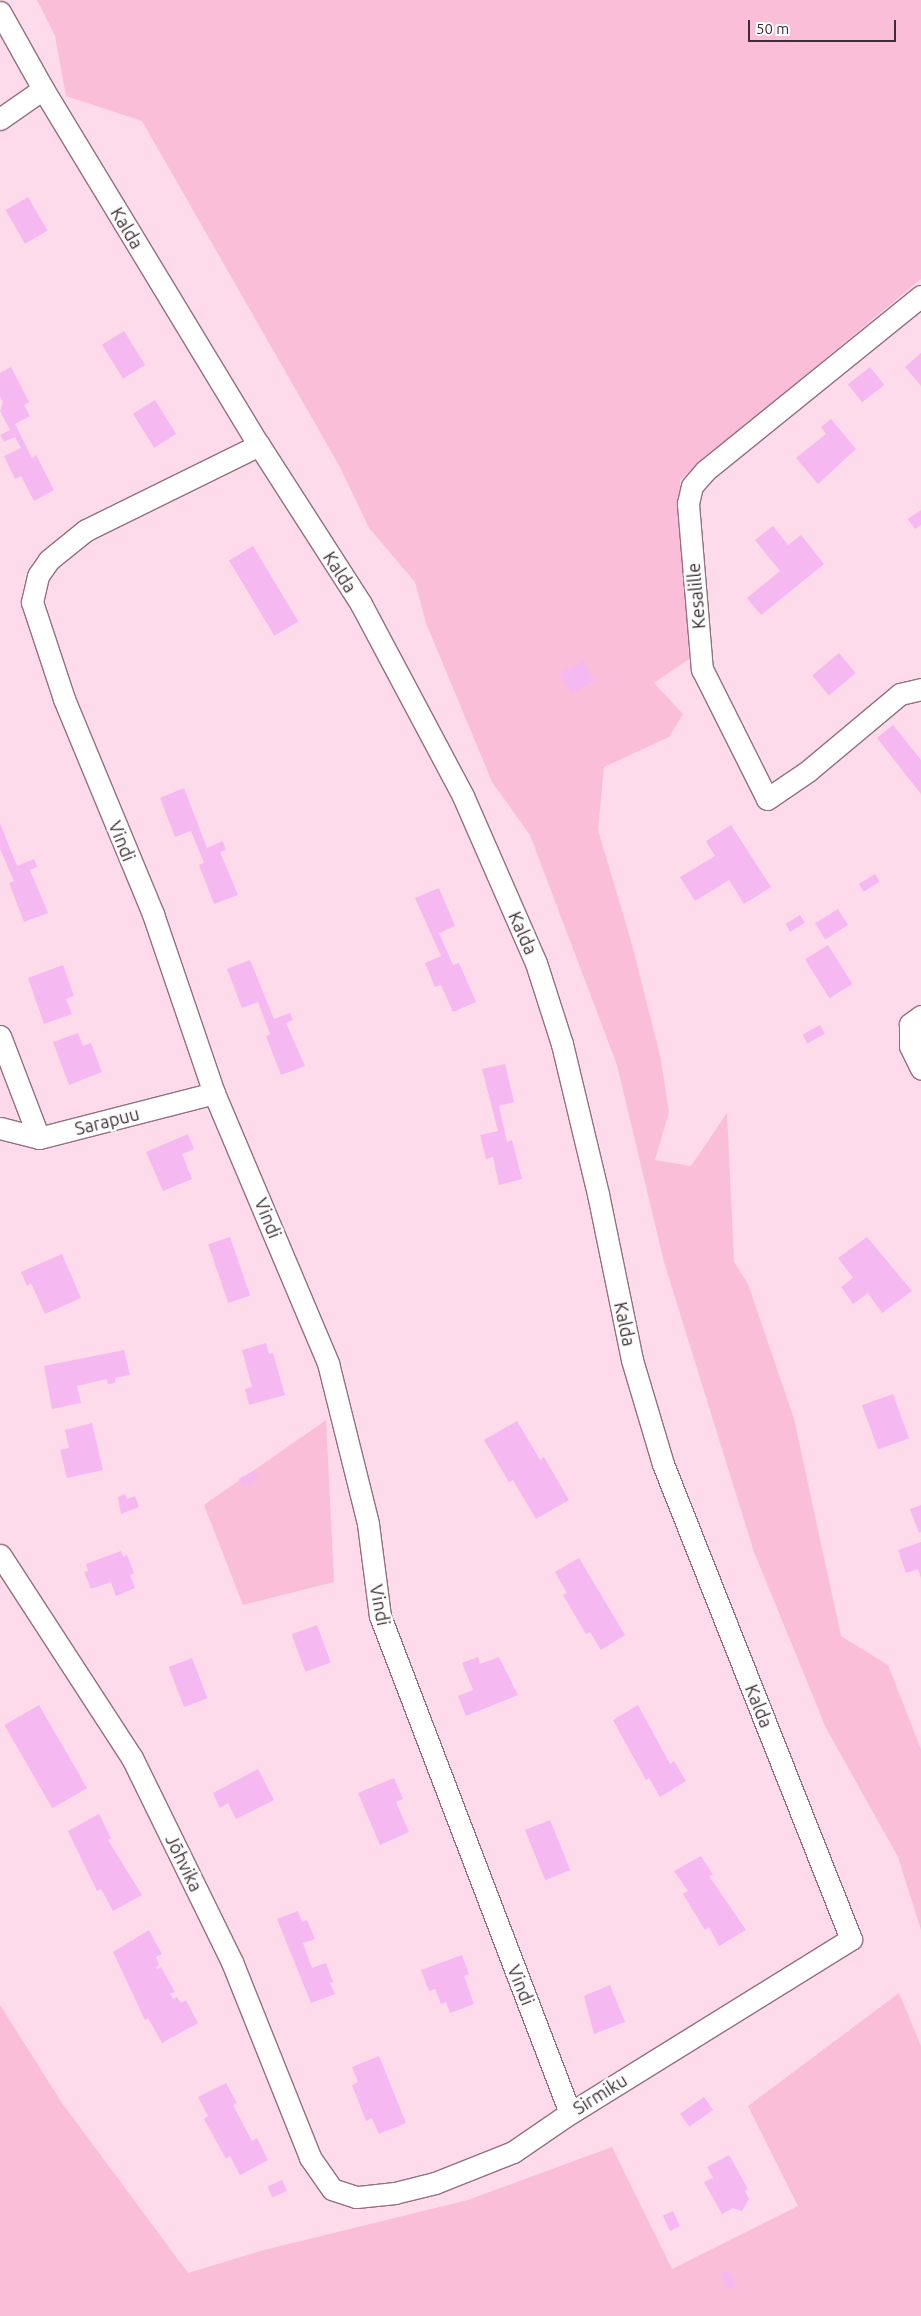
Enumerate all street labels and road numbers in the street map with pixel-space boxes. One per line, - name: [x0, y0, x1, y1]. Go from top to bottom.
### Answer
- street label: Kalda: [106, 203, 148, 253]
- street label: Kalda: [319, 547, 361, 597]
- street label: Kesalille: [682, 562, 710, 630]
- street label: Vindi: [104, 818, 140, 864]
- street label: Kalda: [504, 908, 542, 958]
- street label: Sarapuu: [72, 1103, 142, 1139]
- street label: Vindi: [250, 1195, 286, 1241]
- street label: Kalda: [610, 1300, 640, 1348]
- street label: Vindi: [365, 1583, 395, 1627]
- street label: Kalda: [741, 1681, 777, 1731]
- street label: Jõhvika: [161, 1831, 207, 1895]
- street label: Vindi: [503, 1962, 539, 2008]
- street label: Sirmiku: [569, 2069, 631, 2119]

